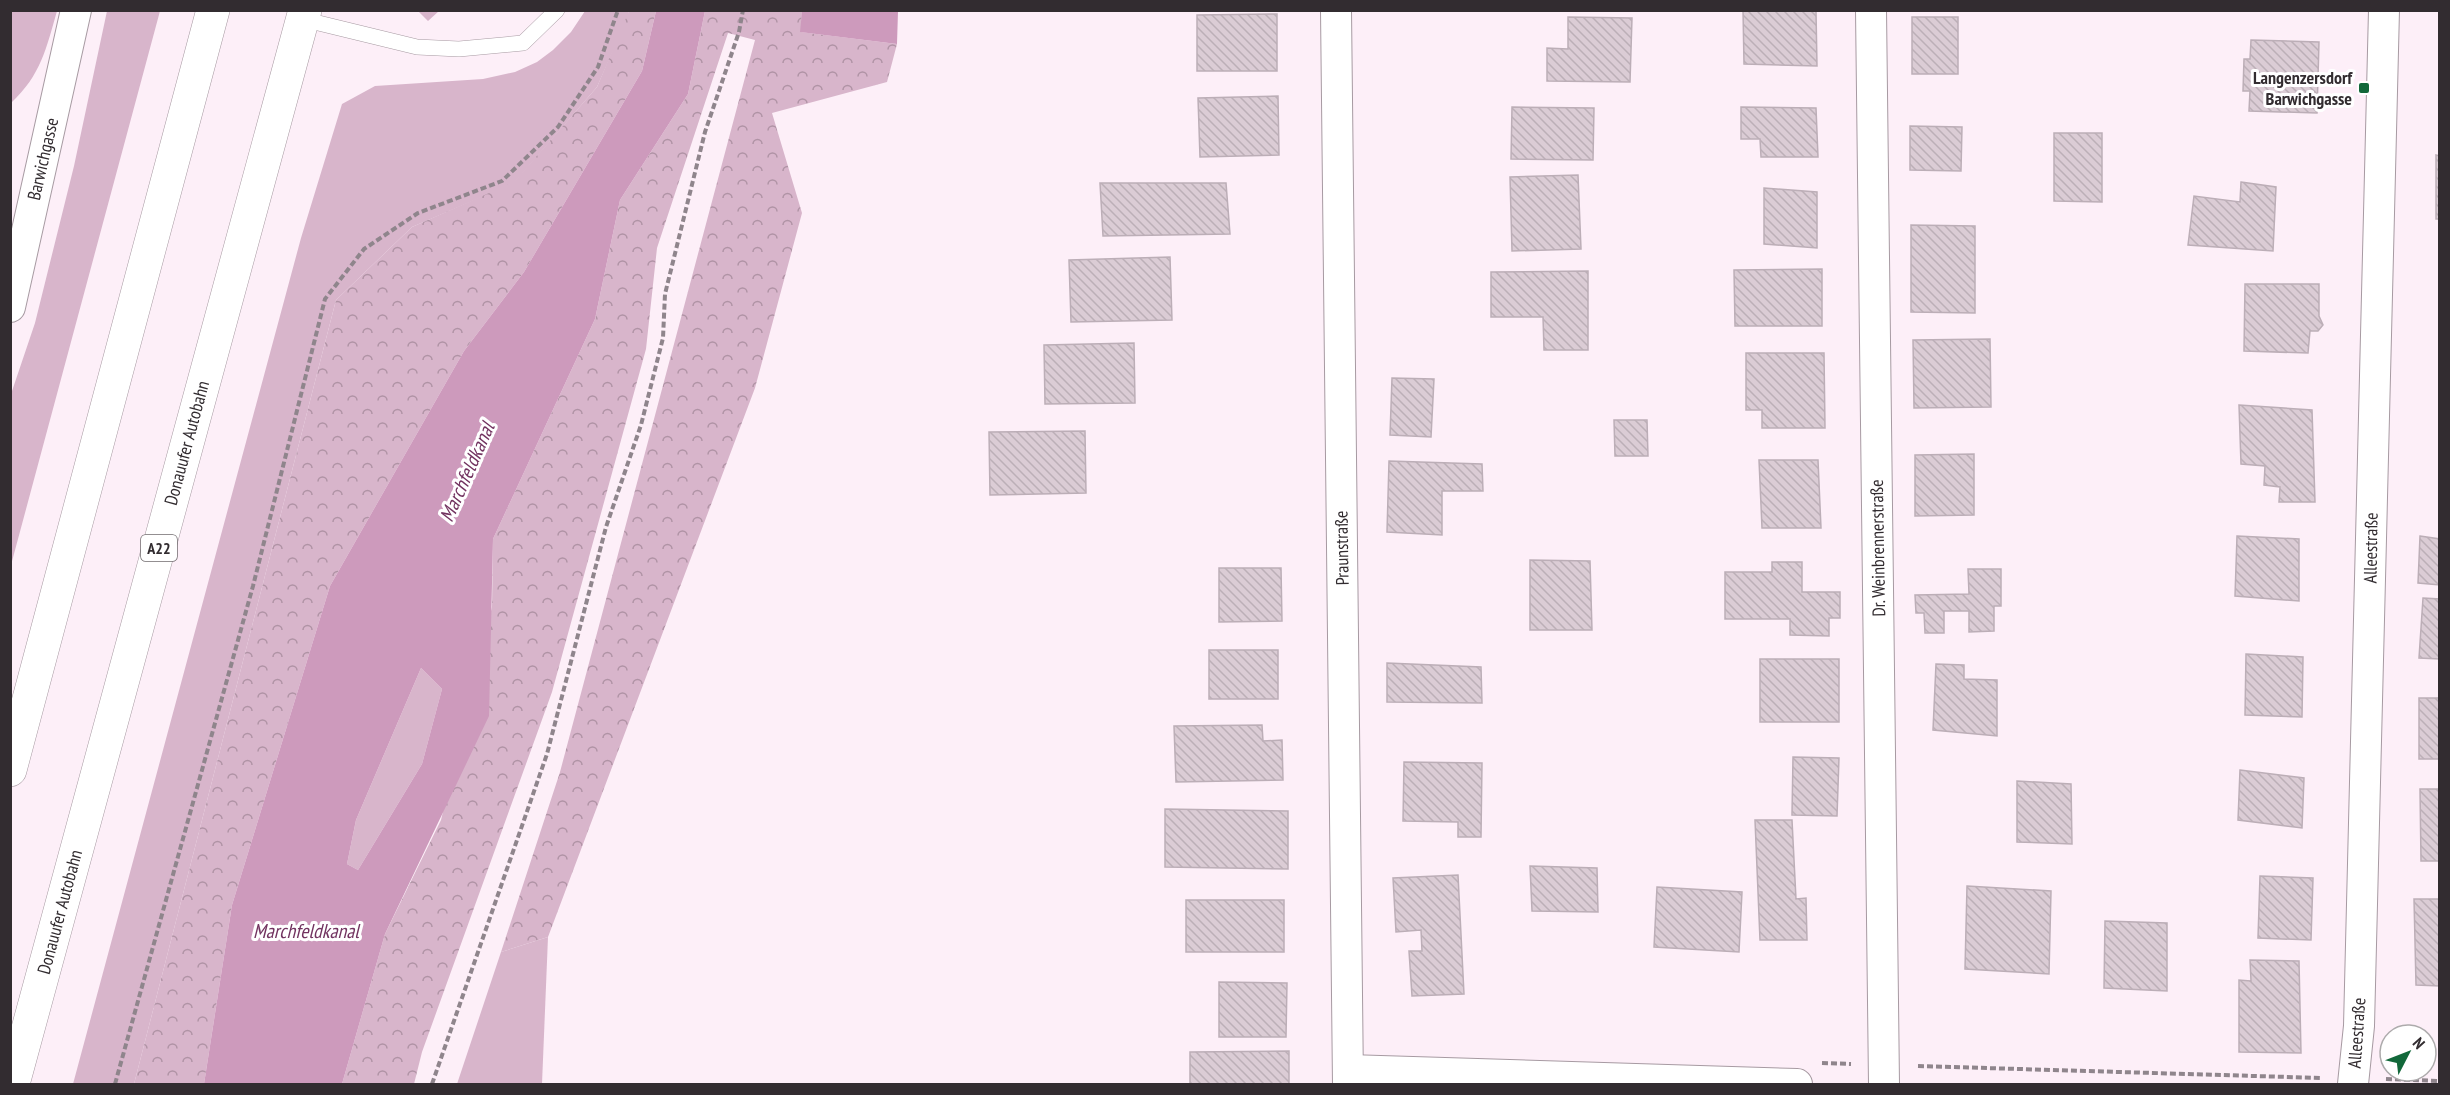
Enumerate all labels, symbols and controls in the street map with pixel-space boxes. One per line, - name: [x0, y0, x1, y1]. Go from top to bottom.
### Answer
- place label: Langenzersdorf Barwichgasse: [2253, 66, 2353, 110]
- marker: Langenzersdorf Barwichgasse: [2357, 81, 2371, 95]
- street label: Barwichgasse: [22, 115, 63, 202]
- street label: Donauufer Autobahn: [159, 378, 214, 508]
- water label: Marchfeldkanal: [434, 416, 501, 526]
- street label: Dr. Weinbrennerstraße: [1865, 479, 1890, 617]
- street label: Praunstraße: [1329, 510, 1354, 586]
- street label: Alleestraße: [2358, 512, 2383, 584]
- road number: A22: [141, 535, 177, 561]
- street label: Donauufer Autobahn: [32, 847, 87, 977]
- water label: Marchfeldkanal: [253, 918, 361, 944]
- street label: Alleestraße: [2343, 997, 2370, 1069]
- north arrow: [2378, 1023, 2438, 1083]
- text: N: [2409, 1033, 2429, 1053]

